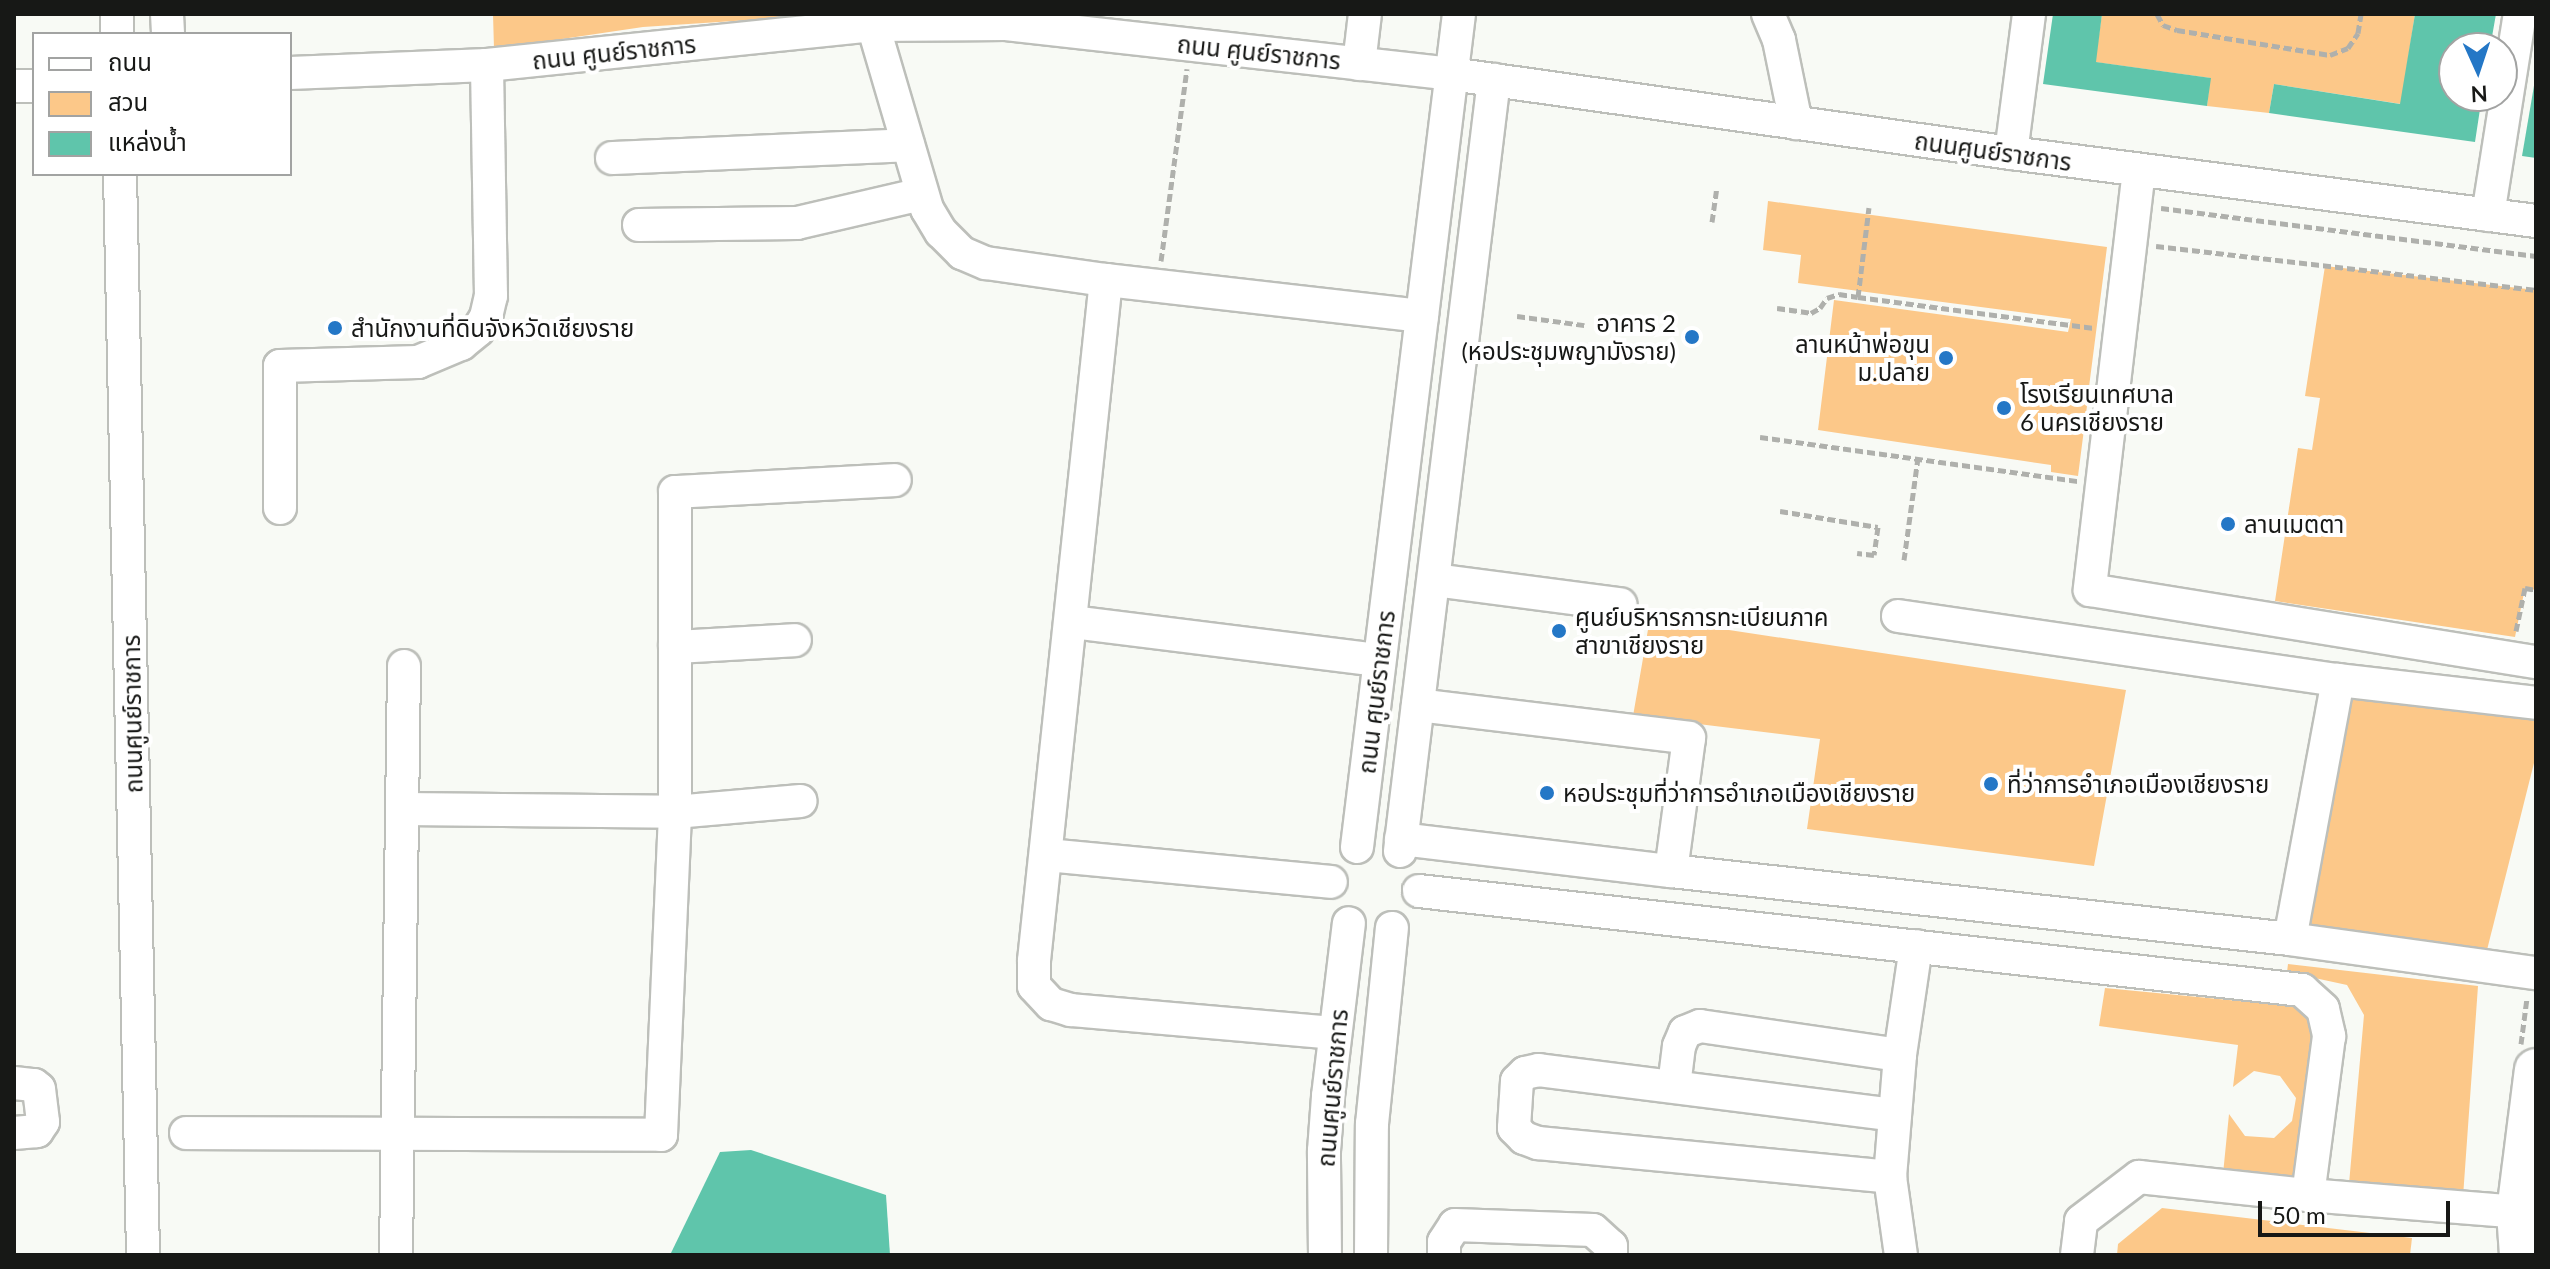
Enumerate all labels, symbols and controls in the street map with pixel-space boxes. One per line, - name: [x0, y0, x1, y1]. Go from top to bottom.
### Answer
- street label: ถนน ศูนย์ราชการ: [531, 29, 697, 75]
- street label: ถนน ศูนย์ราชการ: [1176, 29, 1342, 75]
- legend: [32, 32, 292, 176]
- north arrow: [2438, 32, 2518, 112]
- text: ถนน: [108, 47, 152, 76]
- text: N: [2470, 81, 2488, 108]
- text: สวน: [108, 87, 148, 116]
- street label: ถนนศูนย์ราชการ: [1913, 126, 2073, 176]
- text: แหล่งน้ำ: [108, 127, 187, 156]
- place label: อาคาร 2 (หอประชุมพญามังราย): [1461, 309, 1676, 365]
- place label: สำนักงานที่ดินจังหวัดเชียงราย: [351, 314, 634, 342]
- marker: สำนักงานที่ดินจังหวัดเชียงราย: [326, 319, 344, 337]
- marker: อาคาร 2 (หอประชุมพญามังราย): [1683, 328, 1701, 346]
- place label: ลานหน้าพ่อขุน ม.ปลาย: [1795, 330, 1930, 386]
- marker: ลานหน้าพ่อขุน ม.ปลาย: [1937, 349, 1955, 367]
- place label: โรงเรียนเทศบาล 6 นครเชียงราย: [2020, 380, 2174, 436]
- marker: โรงเรียนเทศบาล 6 นครเชียงราย: [1995, 399, 2013, 417]
- place label: ลานเมตตา: [2244, 510, 2344, 538]
- marker: ลานเมตตา: [2219, 515, 2237, 533]
- place label: ศูนย์บริหารการทะเบียนภาค สาขาเชียงราย: [1575, 603, 1829, 659]
- street label: ถนน ศูนย์ราชการ: [1352, 609, 1400, 775]
- marker: ศูนย์บริหารการทะเบียนภาค สาขาเชียงราย: [1550, 622, 1568, 640]
- street label: ถนนศูนย์ราชการ: [116, 635, 148, 793]
- place label: ที่ว่าการอำเภอเมืองเชียงราย: [2007, 770, 2269, 798]
- marker: ที่ว่าการอำเภอเมืองเชียงราย: [1982, 775, 2000, 793]
- place label: หอประชุมที่ว่าการอำเภอเมืองเชียงราย: [1563, 779, 1915, 807]
- marker: หอประชุมที่ว่าการอำเภอเมืองเชียงราย: [1538, 784, 1556, 802]
- street label: ถนนศูนย์ราชการ: [1311, 1008, 1353, 1168]
- scale bar: [2262, 1185, 2454, 1235]
- text: 50 m: [2272, 1200, 2326, 1229]

